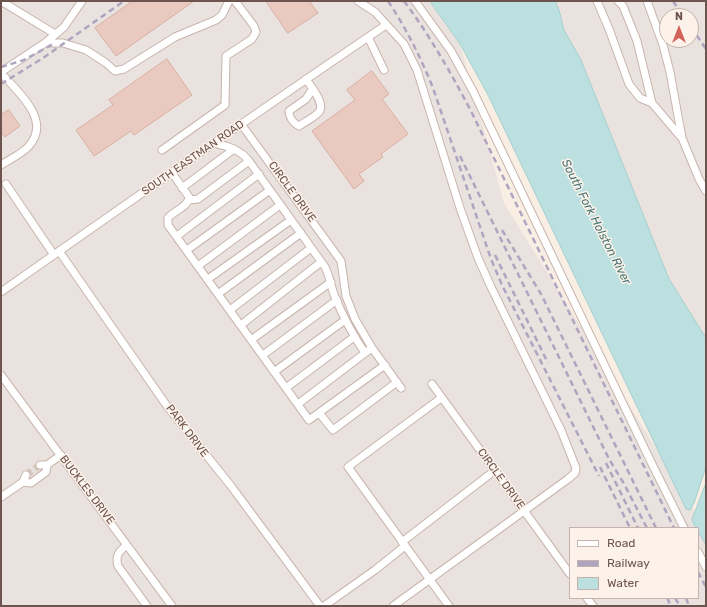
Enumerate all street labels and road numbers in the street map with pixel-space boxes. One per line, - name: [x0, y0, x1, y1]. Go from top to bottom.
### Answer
- street label: SOUTH EASTMAN ROAD: [139, 118, 247, 198]
- street label: CIRCLE DRIVE: [265, 159, 319, 225]
- street label: PARK DRIVE: [163, 402, 211, 460]
- street label: CIRCLE DRIVE: [474, 446, 528, 512]
- street label: BUCKLES DRIVE: [57, 453, 117, 527]

